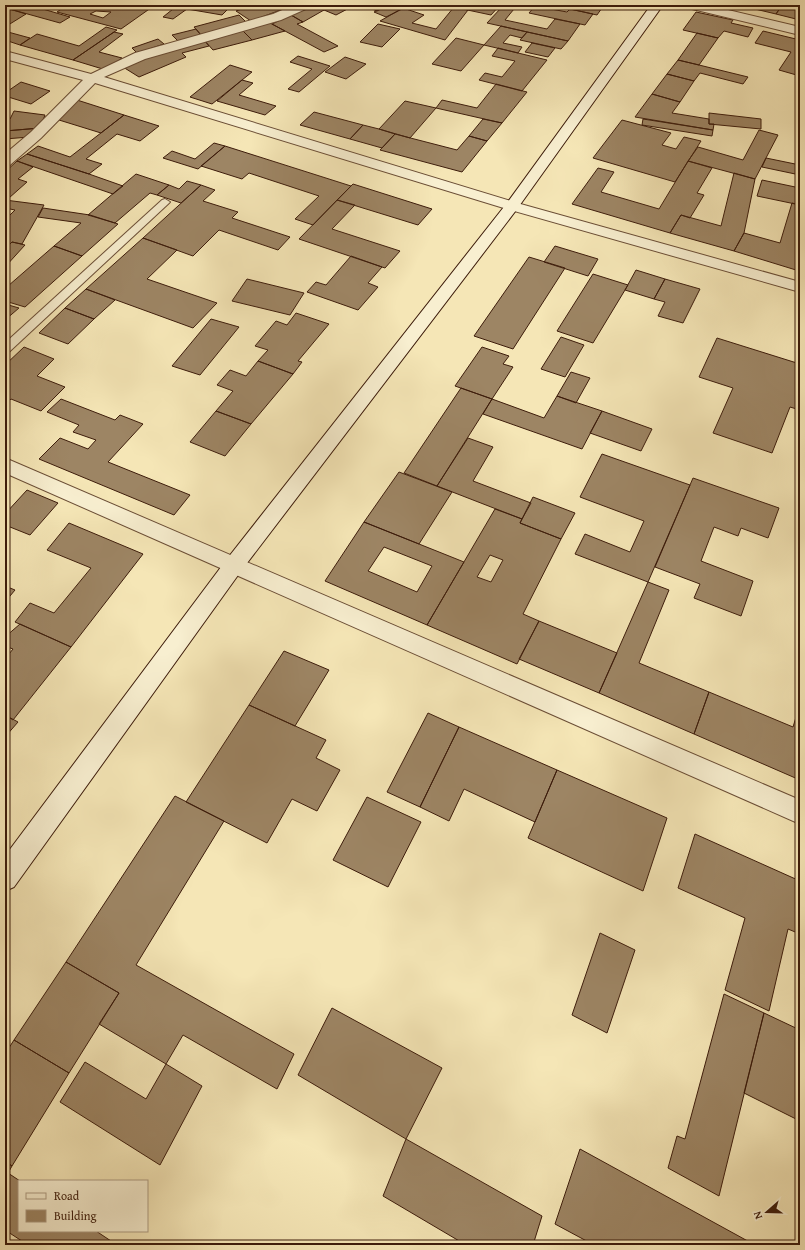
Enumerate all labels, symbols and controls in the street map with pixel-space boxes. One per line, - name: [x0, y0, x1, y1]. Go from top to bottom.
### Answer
- legend: [18, 1180, 148, 1232]
- text: Road: [54, 1187, 80, 1204]
- north arrow: [747, 1192, 787, 1232]
- text: Building: [54, 1207, 97, 1224]
- text: N: [749, 1209, 766, 1222]

